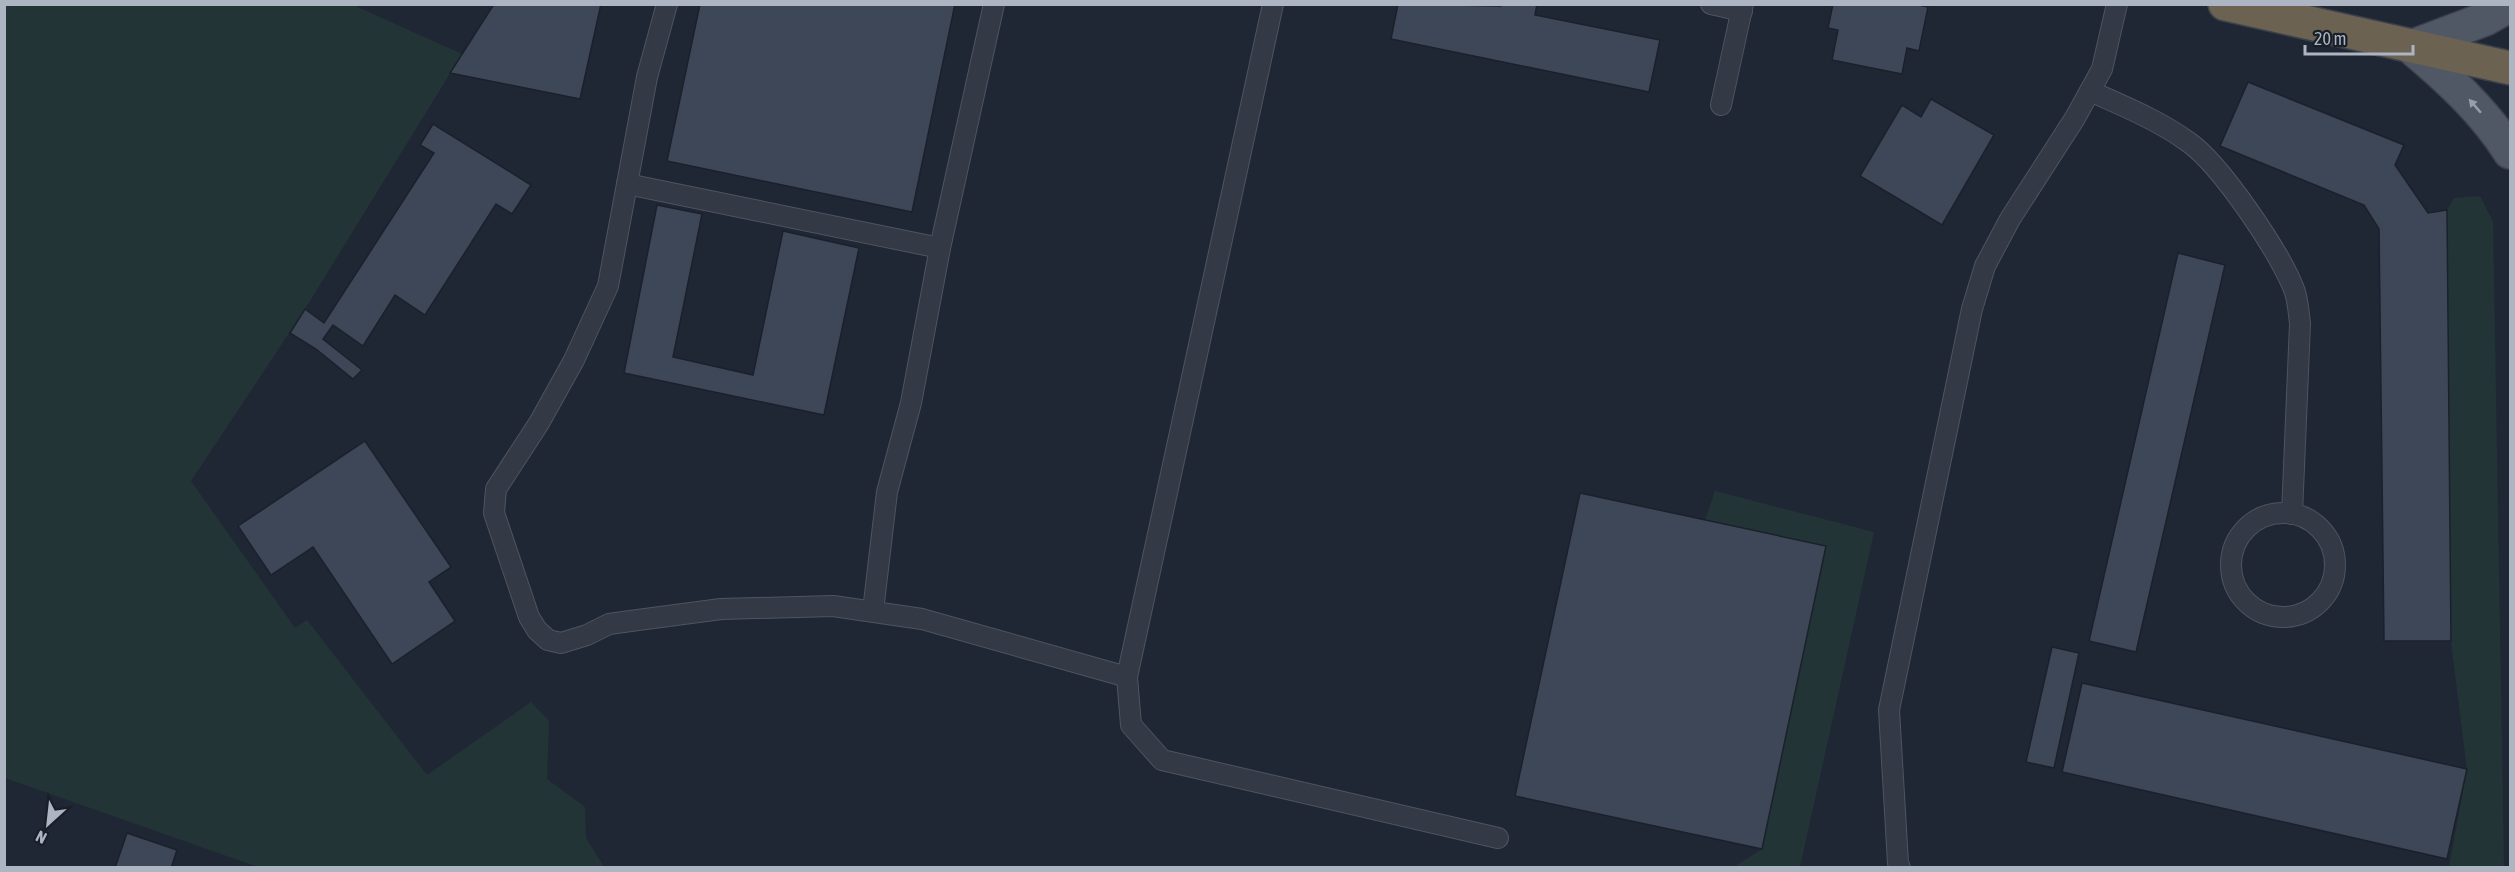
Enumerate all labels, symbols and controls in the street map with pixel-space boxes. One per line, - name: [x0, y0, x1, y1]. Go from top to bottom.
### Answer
- scale bar: [2305, 18, 2413, 56]
- text: 20 m: [2314, 28, 2346, 49]
- one-way arrow: [2469, 99, 2482, 114]
- north arrow: [18, 794, 78, 854]
- text: N: [33, 827, 49, 848]

